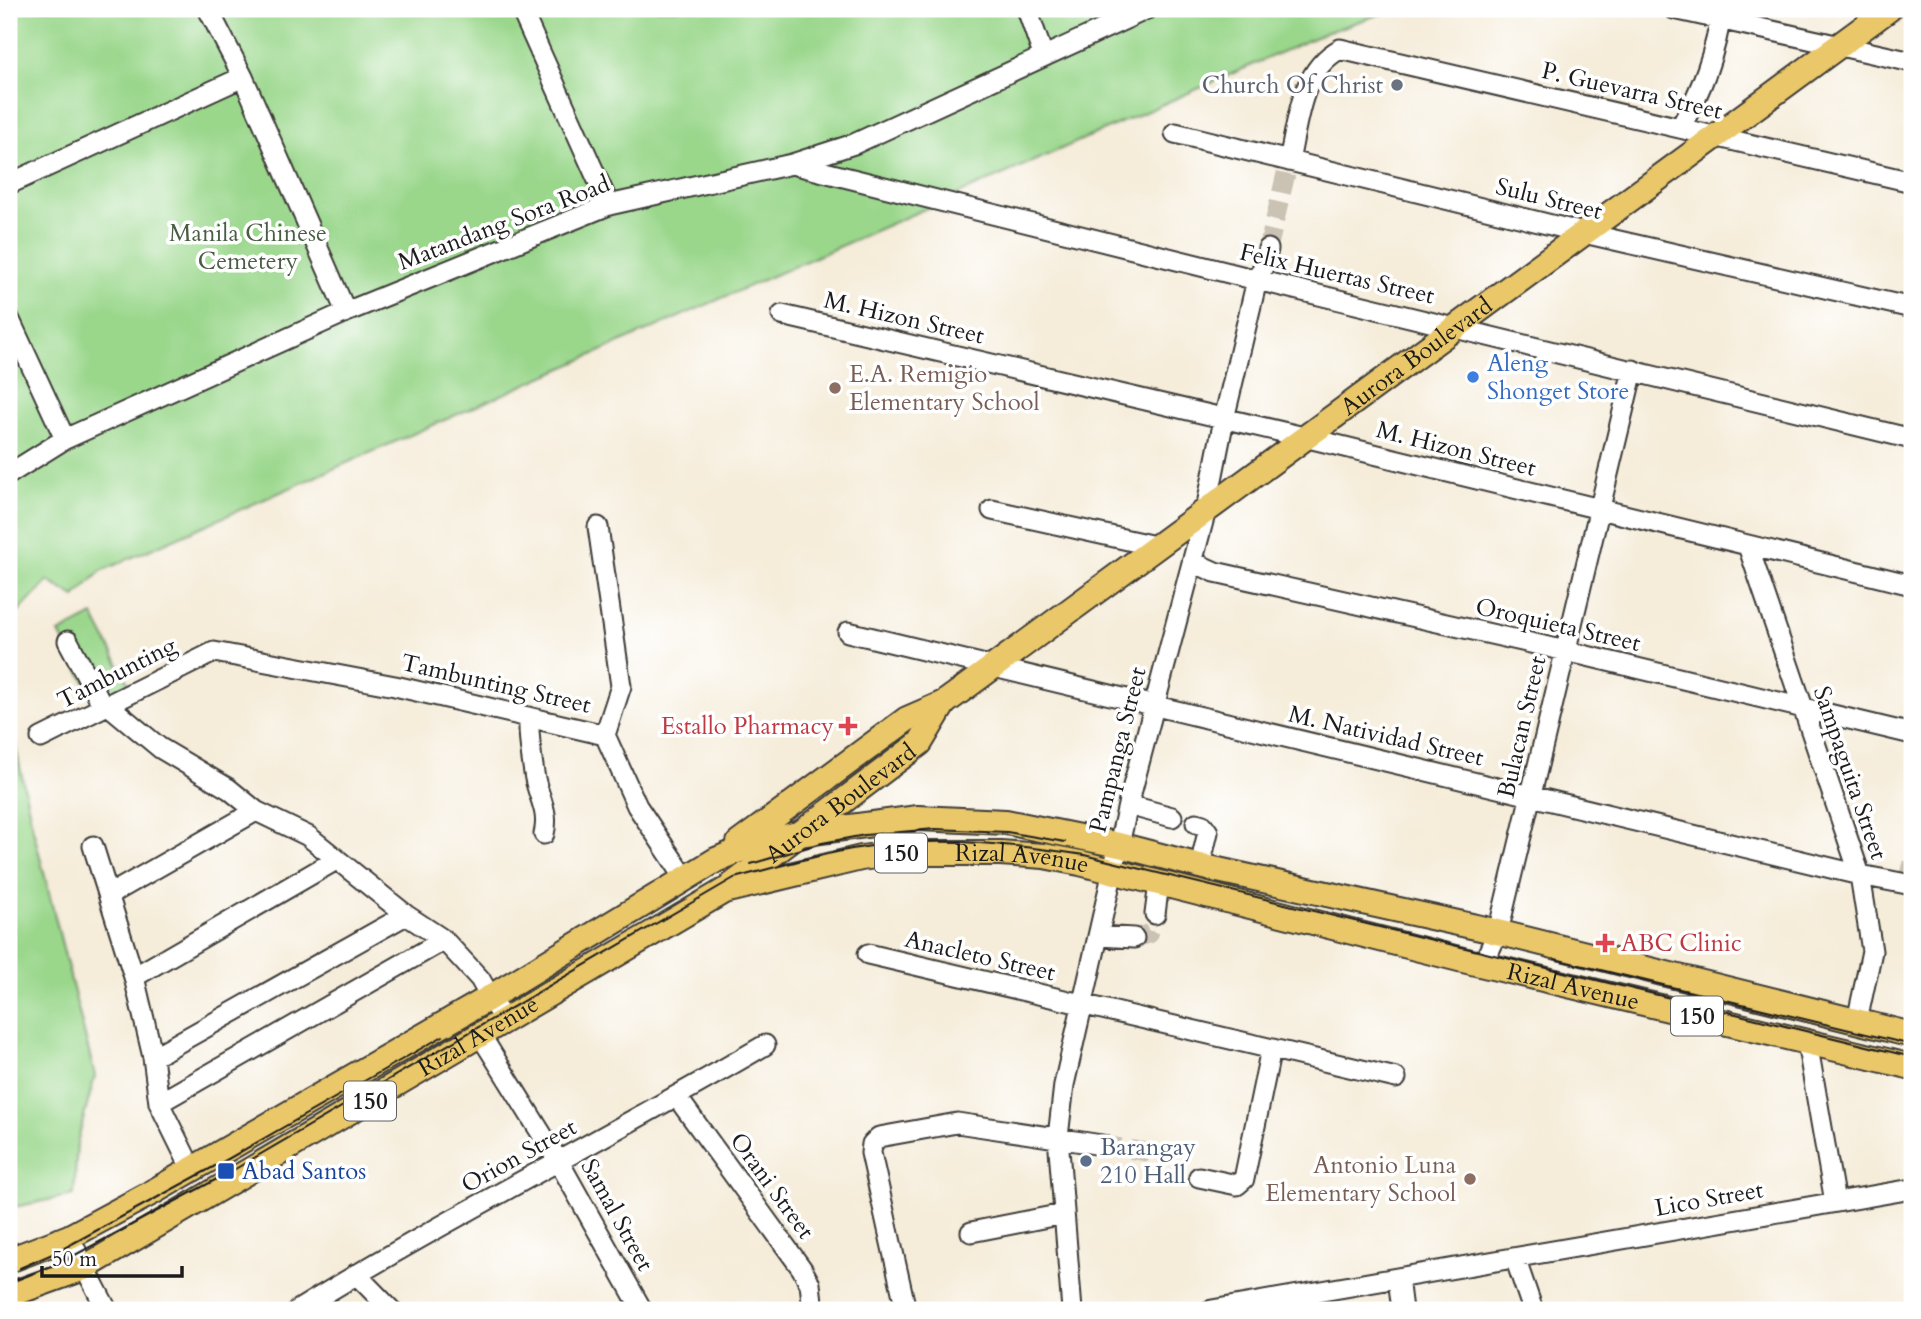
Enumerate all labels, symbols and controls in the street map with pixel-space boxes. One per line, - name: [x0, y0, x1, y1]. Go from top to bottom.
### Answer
- street label: P. Guevarra Street: [1538, 54, 1726, 128]
- place label: Church Of Christ: [1202, 69, 1383, 102]
- marker: Church Of Christ: [1389, 77, 1405, 93]
- street label: Matandang Sora Road: [393, 167, 615, 279]
- street label: Sulu Street: [1492, 170, 1606, 228]
- park label: Manila Chinese Cemetery: [169, 217, 327, 278]
- street label: Felix Huertas Street: [1236, 236, 1438, 313]
- street label: M. Hizon Street: [821, 284, 988, 353]
- street label: Aurora Boulevard: [1333, 289, 1499, 423]
- place label: Aleng Shonget Store: [1487, 347, 1629, 408]
- place label: E.A. Remigio Elementary School: [849, 358, 1040, 419]
- marker: Aleng Shonget Store: [1465, 369, 1481, 385]
- marker: E.A. Remigio Elementary School: [827, 380, 843, 396]
- street label: M. Hizon Street: [1373, 413, 1540, 485]
- street label: Oroquieta Street: [1472, 590, 1644, 660]
- street label: Tambunting: [52, 629, 183, 717]
- street label: Tambunting Street: [398, 646, 594, 722]
- street label: Bulacan Street: [1490, 652, 1554, 801]
- street label: Pampanga Street: [1081, 663, 1155, 836]
- street label: Sampaguita Street: [1805, 682, 1895, 864]
- street label: M. Natividad Street: [1285, 698, 1487, 775]
- place label: Estallo Pharmacy: [661, 710, 834, 743]
- marker: Estallo Pharmacy: [840, 718, 856, 734]
- street label: Aurora Boulevard: [758, 735, 923, 871]
- road number: 150: [875, 834, 927, 873]
- street label: Rizal Avenue: [955, 836, 1093, 881]
- street label: Anacleto Street: [901, 923, 1059, 989]
- place label: ABC Clinic: [1621, 927, 1742, 960]
- marker: ABC Clinic: [1595, 933, 1615, 953]
- street label: Rizal Avenue: [1504, 955, 1643, 1018]
- street label: Rizal Avenue: [412, 987, 545, 1084]
- road number: 150: [1671, 996, 1723, 1036]
- road number: 150: [344, 1082, 396, 1120]
- street label: Orion Street: [455, 1111, 583, 1201]
- street label: Orani Street: [722, 1126, 822, 1246]
- place label: Barangay 210 Hall: [1100, 1131, 1196, 1192]
- place label: Antonio Luna Elementary School: [1265, 1149, 1457, 1210]
- street label: Samal Street: [573, 1153, 662, 1277]
- marker: Barangay 210 Hall: [1078, 1153, 1094, 1169]
- place label: Abad Santos: [242, 1155, 366, 1188]
- marker: Abad Santos: [216, 1161, 236, 1181]
- marker: Antonio Luna Elementary School: [1462, 1171, 1478, 1187]
- street label: Lico Street: [1652, 1173, 1766, 1225]
- scale bar: [42, 1235, 182, 1279]
- text: 50 m: [52, 1245, 97, 1274]

